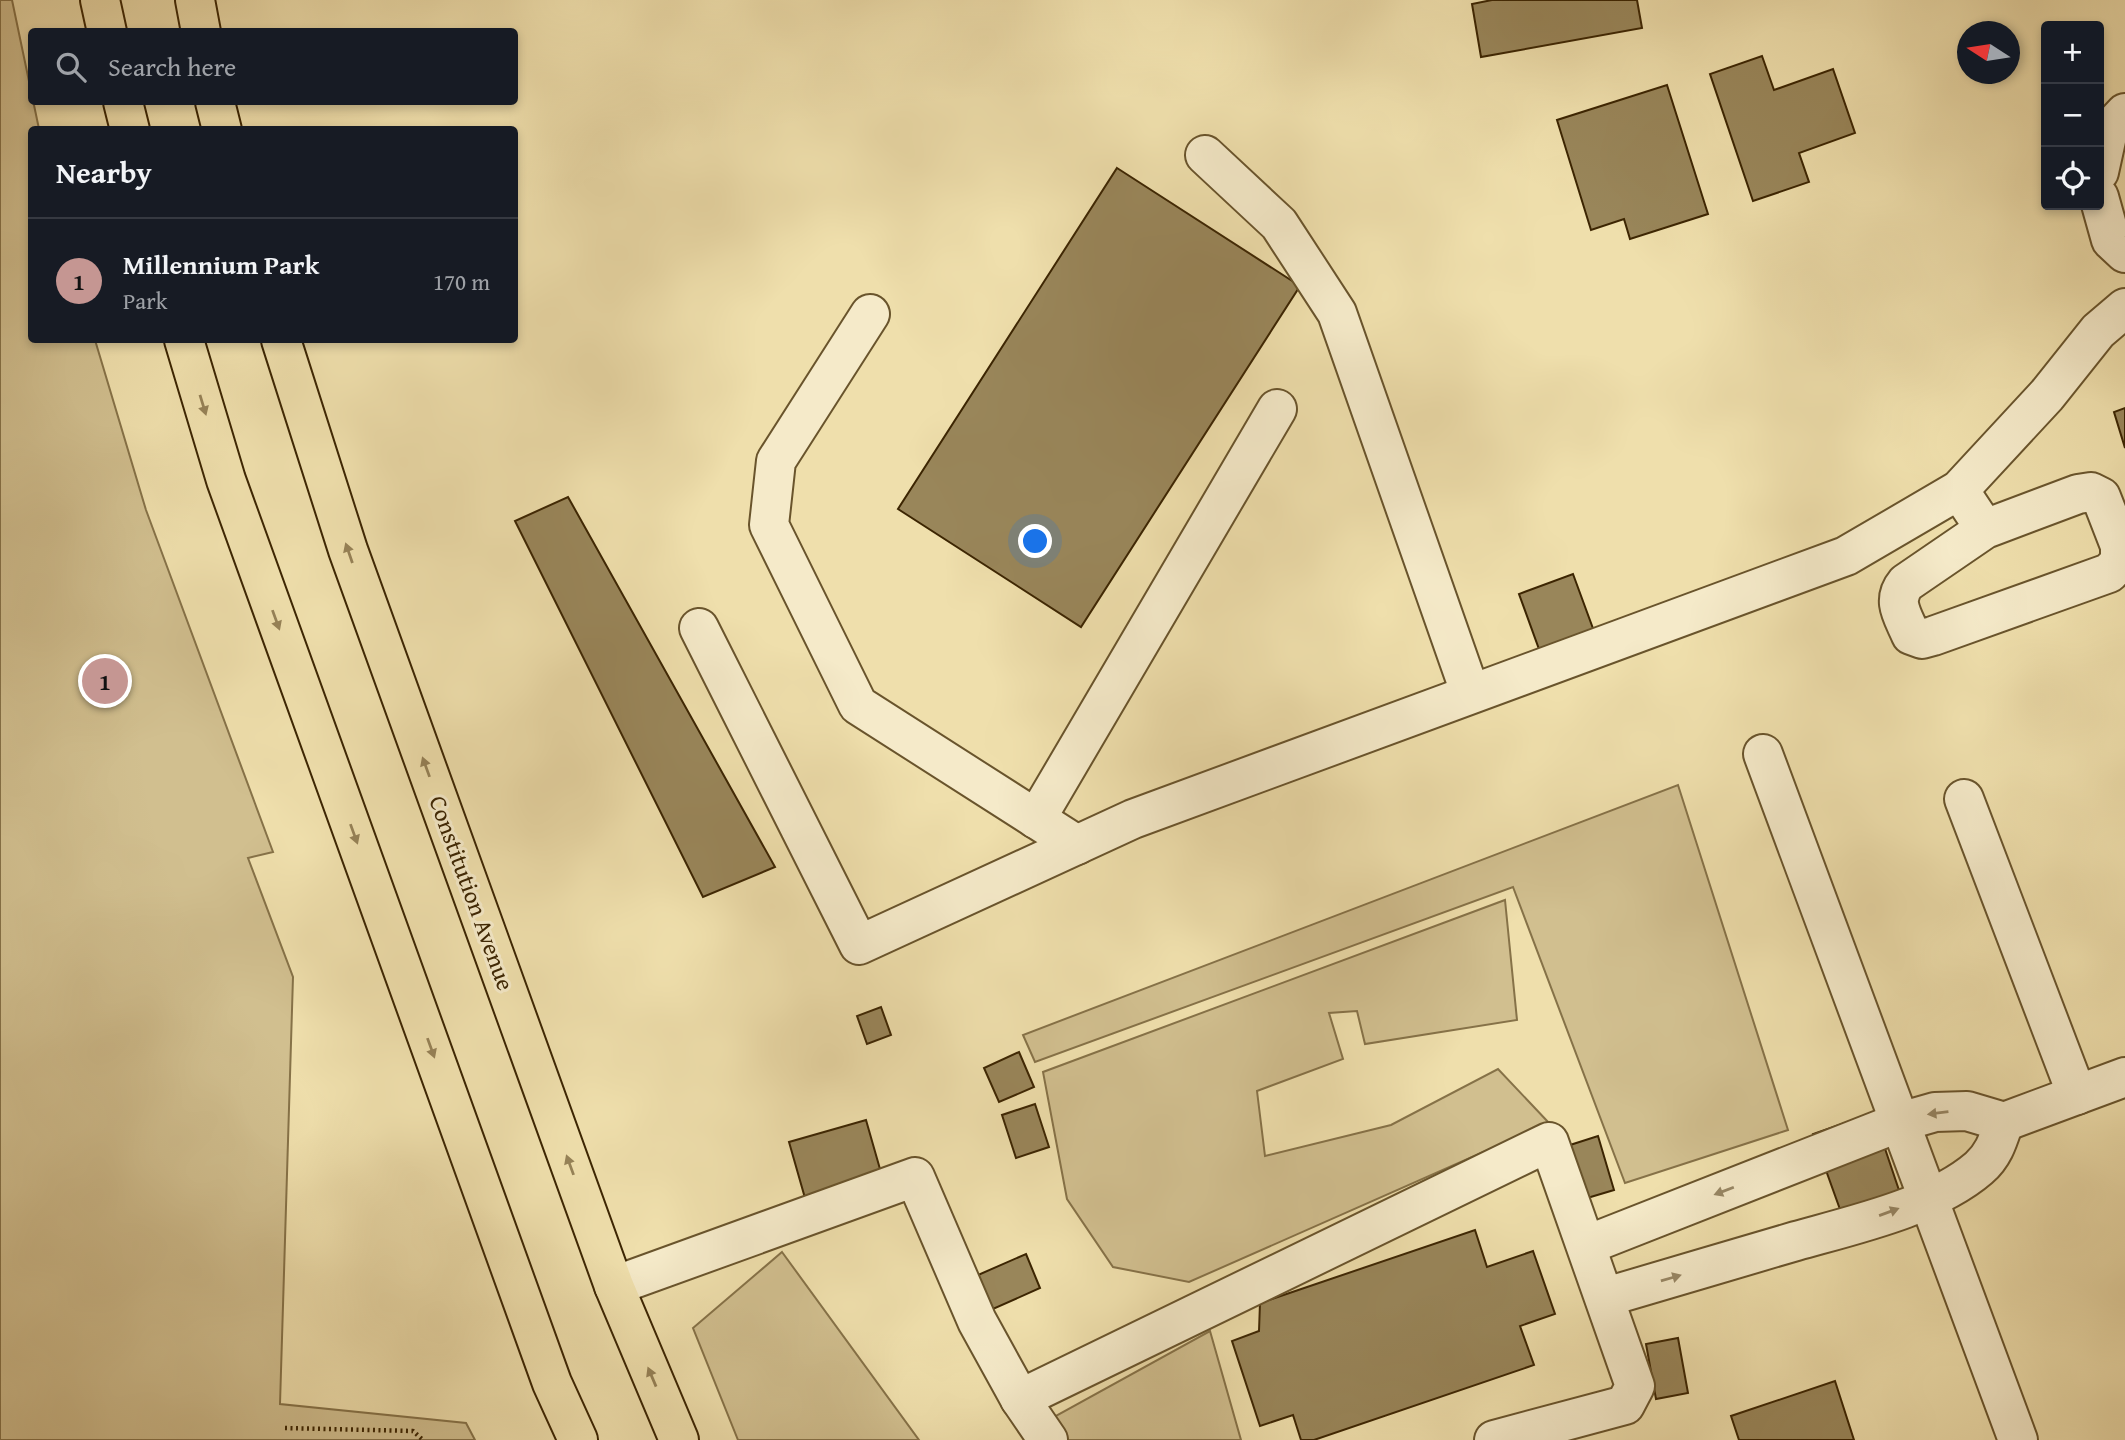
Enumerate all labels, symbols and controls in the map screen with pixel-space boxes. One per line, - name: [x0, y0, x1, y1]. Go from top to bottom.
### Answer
- north arrow: [1957, 21, 2020, 84]
- map controls: [2041, 21, 2104, 210]
- button: +: [2041, 21, 2104, 84]
- search box: [28, 28, 518, 105]
- text: Search here: [108, 47, 236, 86]
- icon: search: [52, 48, 90, 86]
- button: −: [2041, 84, 2104, 147]
- button: locate: [2041, 147, 2104, 210]
- text: Nearby: [56, 150, 152, 194]
- text: Millennium Park: [123, 245, 319, 284]
- text: 1: [73, 265, 85, 298]
- text: 170 m: [433, 265, 490, 298]
- text: Park: [123, 284, 167, 317]
- one-way arrow: [199, 395, 209, 416]
- your location: [1018, 524, 1052, 558]
- one-way arrow: [343, 542, 354, 563]
- one-way arrow: [271, 610, 282, 631]
- pin: 1: [82, 655, 128, 707]
- one-way arrow: [421, 756, 432, 777]
- street label: Constitution Avenue: [421, 791, 523, 995]
- one-way arrow: [348, 824, 359, 845]
- one-way arrow: [426, 1038, 437, 1059]
- one-way arrow: [1927, 1108, 1949, 1119]
- one-way arrow: [565, 1155, 576, 1176]
- one-way arrow: [1714, 1185, 1735, 1196]
- one-way arrow: [1878, 1206, 1899, 1217]
- one-way arrow: [1661, 1272, 1682, 1282]
- one-way arrow: [646, 1367, 657, 1388]

